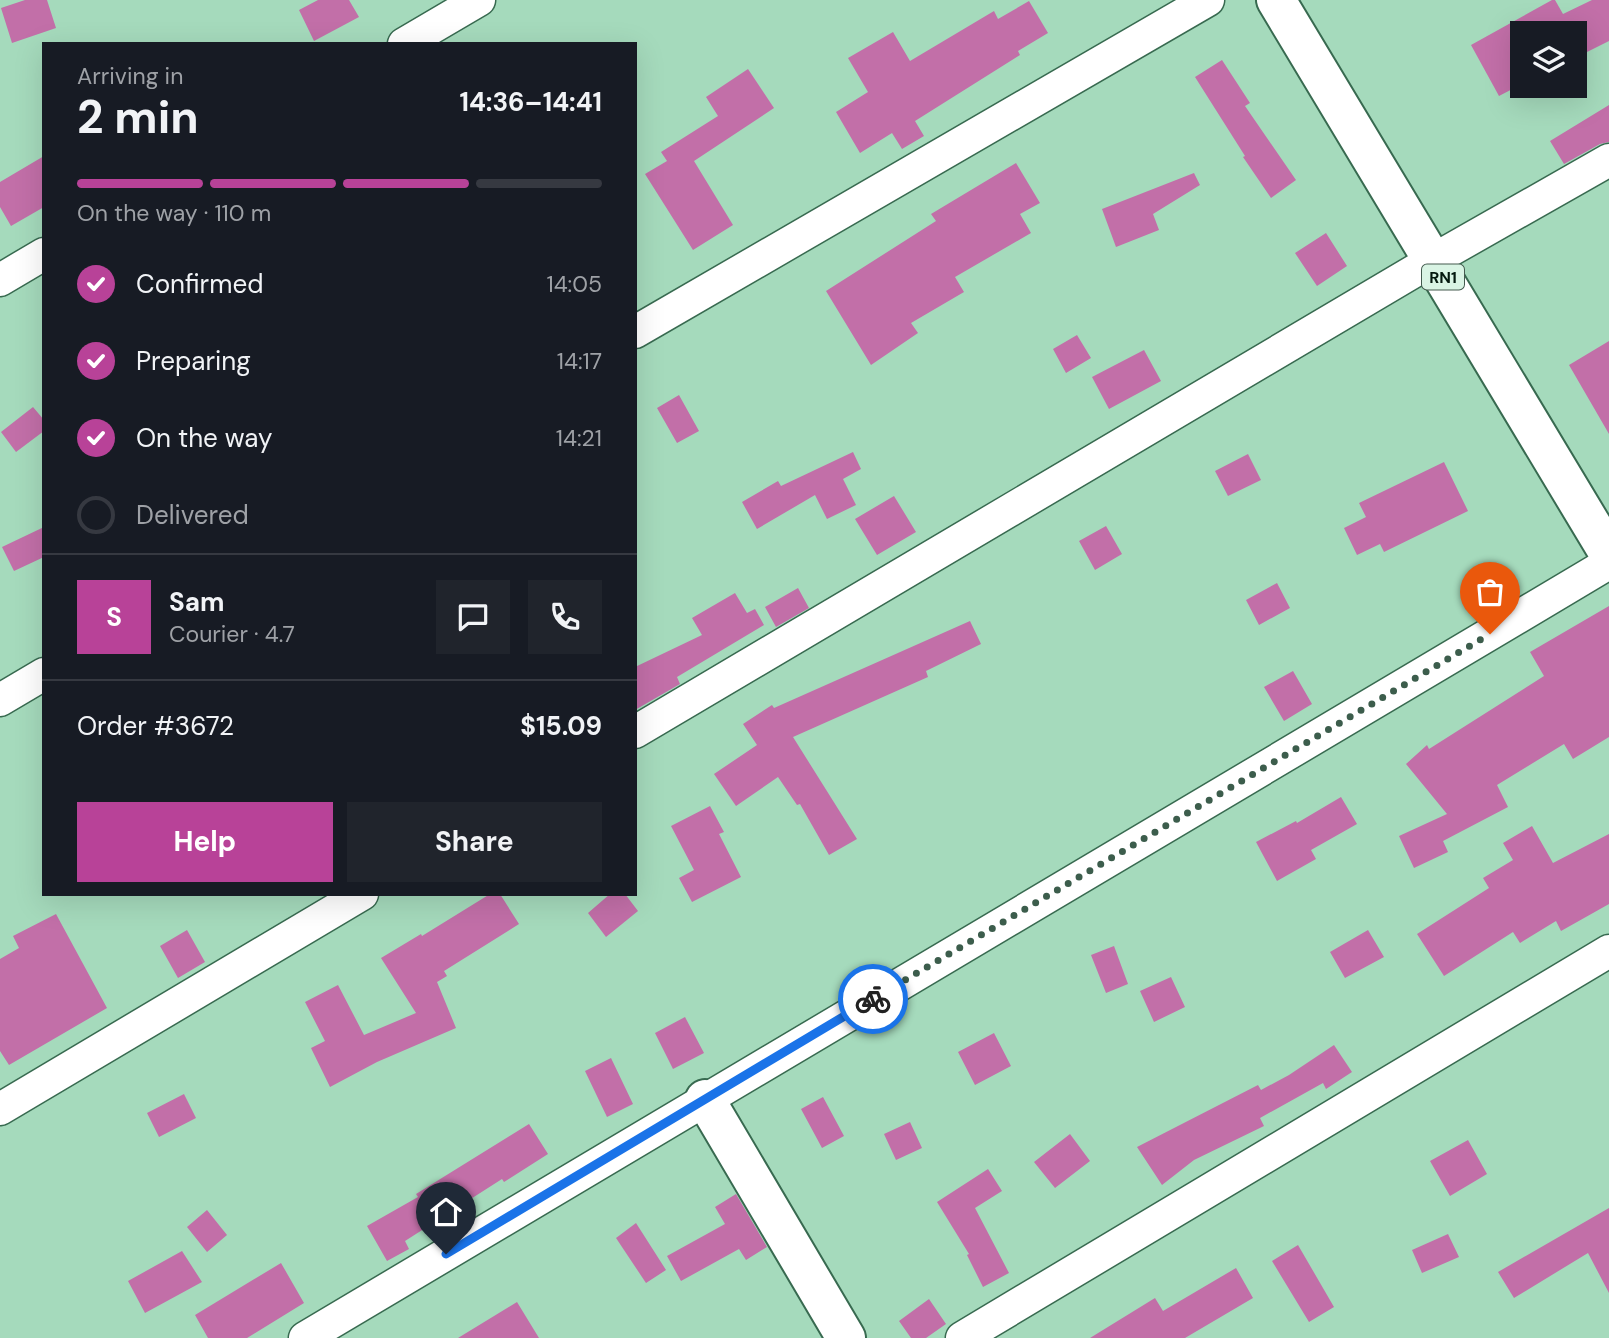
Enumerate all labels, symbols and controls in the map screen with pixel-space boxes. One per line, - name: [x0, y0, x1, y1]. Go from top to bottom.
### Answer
- map controls: [1510, 21, 1587, 98]
- button: layers: [1510, 21, 1587, 98]
- text: Arriving in: [77, 61, 183, 91]
- text: 14:36–14:41: [459, 85, 602, 119]
- text: 2 min: [77, 87, 199, 147]
- text: On the way · 110 m: [77, 198, 271, 228]
- road number: RN1: [1422, 264, 1464, 290]
- icon: check: [77, 265, 115, 303]
- text: Confirmed: [136, 267, 263, 301]
- text: 14:05: [546, 269, 602, 299]
- icon: check: [77, 342, 115, 380]
- text: Preparing: [136, 344, 251, 378]
- text: 14:17: [557, 346, 602, 376]
- icon: check: [77, 419, 115, 457]
- text: On the way: [136, 421, 272, 455]
- text: 14:21: [556, 423, 602, 453]
- text: Delivered: [136, 498, 249, 532]
- pin: [1460, 562, 1520, 634]
- icon: bag: [1471, 573, 1509, 611]
- button: chat: [436, 580, 510, 654]
- button: phone: [528, 580, 602, 654]
- text: Sam: [169, 585, 224, 619]
- text: S: [106, 600, 122, 634]
- text: Courier · 4.7: [169, 619, 295, 649]
- text: Order #3672: [77, 709, 234, 743]
- text: $15.09: [520, 709, 602, 743]
- button: Help: [77, 802, 333, 882]
- button: Share: [347, 802, 602, 882]
- courier: [838, 964, 908, 1034]
- icon: bike: [854, 980, 892, 1018]
- pin: [416, 1182, 476, 1254]
- icon: home: [427, 1193, 465, 1231]

